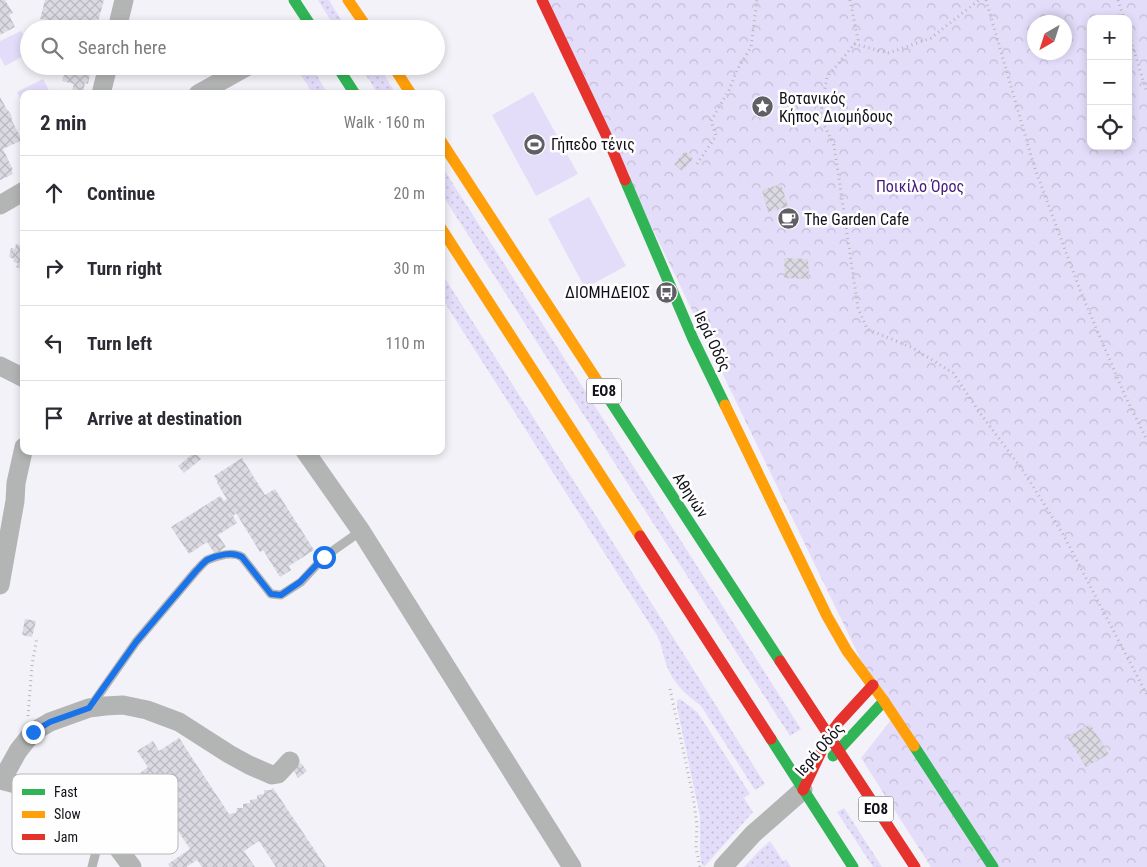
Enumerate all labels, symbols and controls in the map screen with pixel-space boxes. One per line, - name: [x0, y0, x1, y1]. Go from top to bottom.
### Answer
- north arrow: [1027, 15, 1072, 60]
- map controls: [1087, 15, 1132, 150]
- button: +: [1087, 15, 1132, 60]
- search box: [20, 20, 445, 75]
- icon: search: [38, 34, 66, 62]
- text: Search here: [78, 36, 166, 59]
- button: −: [1087, 60, 1132, 105]
- place label: Βοτανικός Κήπος Διομήδους: [779, 89, 893, 126]
- place icon: Βοτανικός Κήπος Διομήδους: [751, 95, 775, 119]
- button: locate: [1087, 105, 1132, 150]
- text: 2 min: [40, 111, 87, 135]
- text: Walk · 160 m: [344, 113, 425, 132]
- sports icon: Γήπεδο τένις: [523, 132, 547, 156]
- place label: Γήπεδο τένις: [551, 135, 635, 154]
- park label: Ποικίλο Όρος: [876, 177, 964, 196]
- icon: ahead: [40, 179, 68, 207]
- text: Continue: [87, 182, 155, 205]
- text: 20 m: [393, 184, 425, 203]
- cafe icon: The Garden Cafe: [776, 207, 800, 231]
- place label: The Garden Cafe: [804, 210, 909, 229]
- icon: right: [40, 254, 68, 282]
- text: Turn right: [87, 257, 162, 280]
- text: 30 m: [393, 259, 425, 278]
- bus stop icon: ΔΙΟΜΗΔΕΙΟΣ: [654, 280, 678, 304]
- place label: ΔΙΟΜΗΔΕΙΟΣ: [565, 283, 650, 302]
- street label: Ιερά Οδός: [690, 308, 735, 374]
- icon: left: [40, 329, 68, 357]
- text: Turn left: [87, 332, 152, 355]
- text: 110 m: [386, 334, 425, 353]
- road number: ΕΟ8: [586, 378, 622, 404]
- icon: arrive: [40, 404, 68, 432]
- text: Arrive at destination: [87, 407, 242, 430]
- street label: Αθηνών: [669, 469, 712, 522]
- route start: [313, 546, 336, 569]
- street label: Ιερά Οδός: [791, 719, 848, 780]
- route end: [22, 721, 45, 744]
- legend: [12, 774, 178, 854]
- text: Fast: [54, 784, 78, 800]
- road number: ΕΟ8: [858, 796, 894, 822]
- text: Slow: [54, 806, 81, 822]
- text: Jam: [54, 829, 78, 845]

